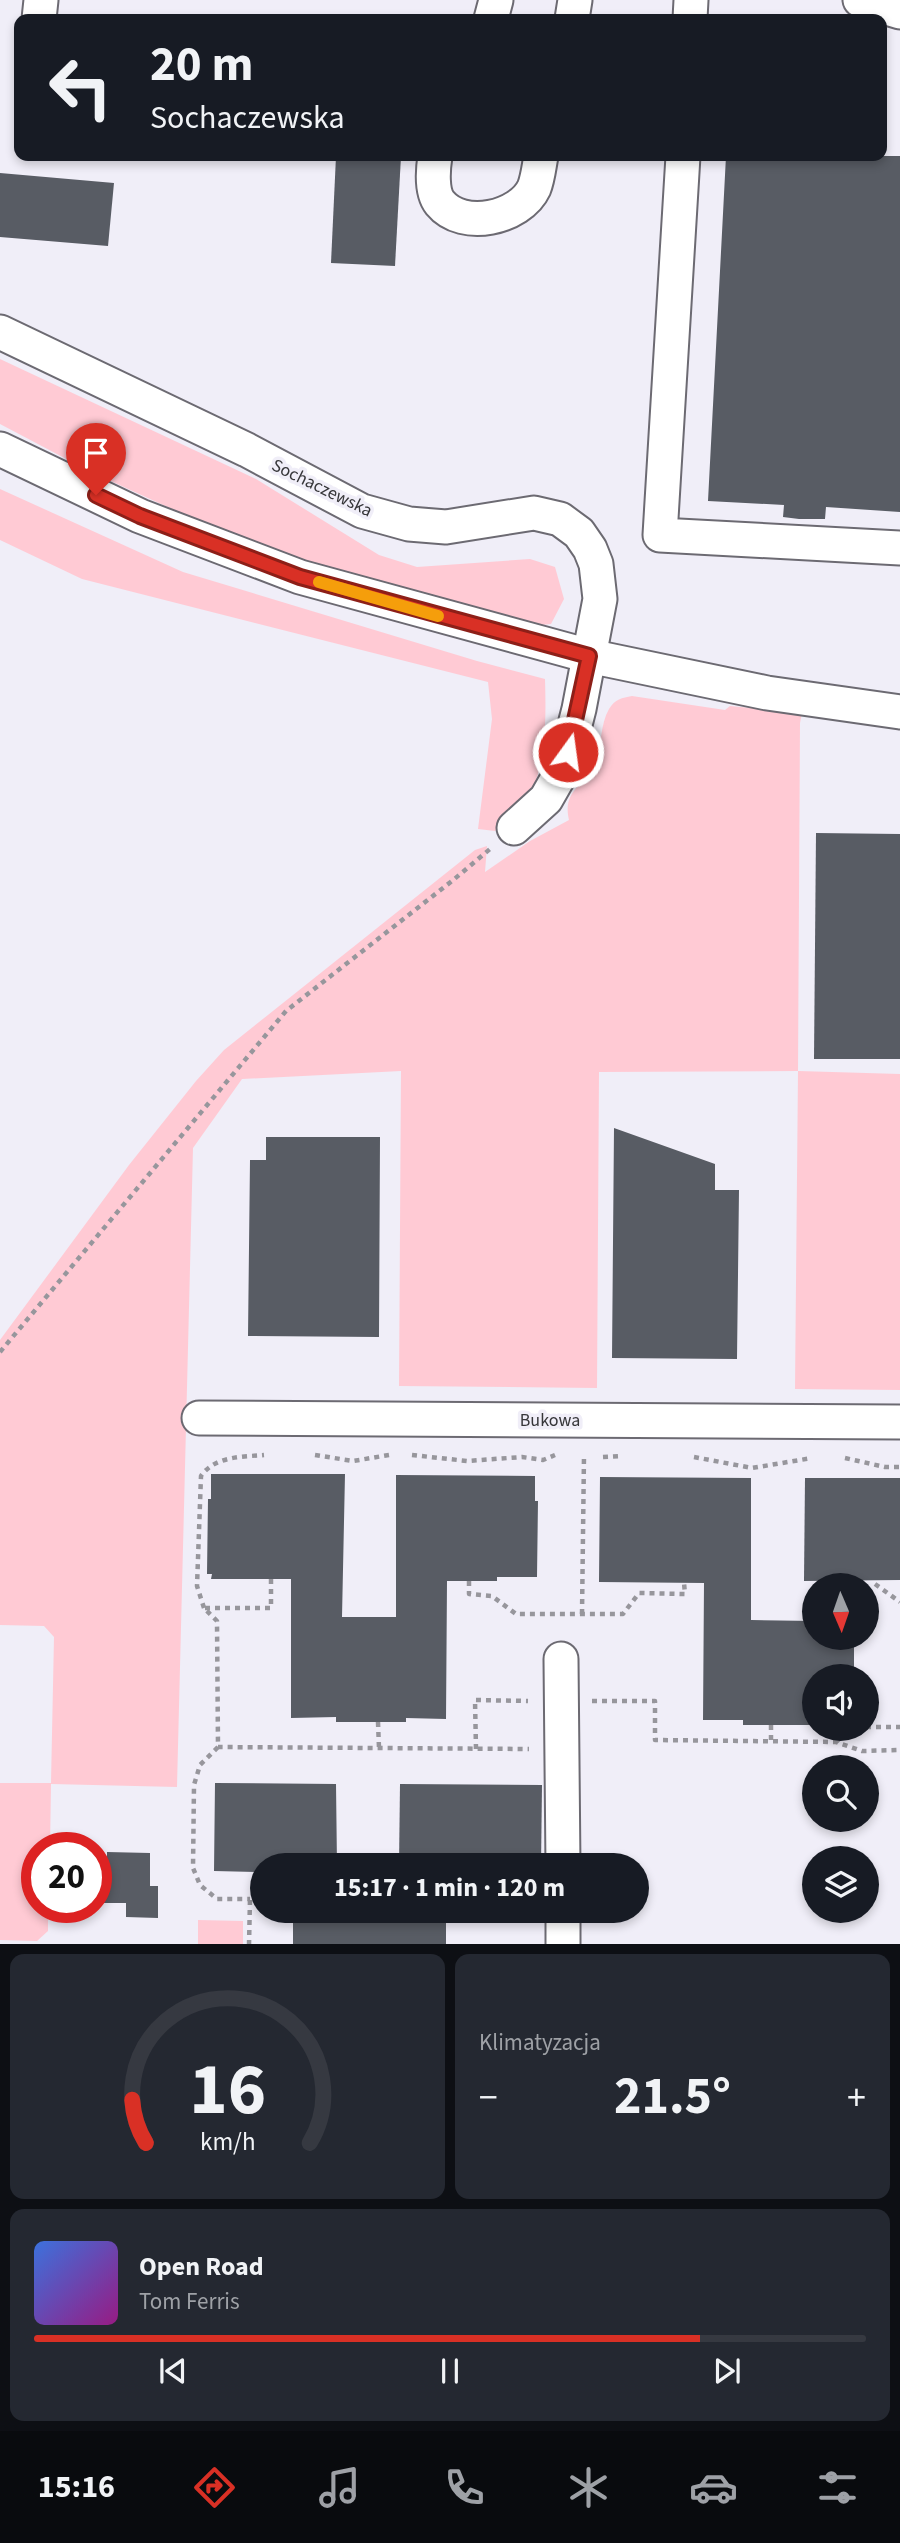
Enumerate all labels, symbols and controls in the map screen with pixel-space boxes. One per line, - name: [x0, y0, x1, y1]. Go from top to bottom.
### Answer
- text: 20 m: [150, 30, 254, 100]
- icon: left: [35, 42, 126, 133]
- text: Sochaczewska: [150, 95, 345, 141]
- pin: [66, 423, 126, 495]
- icon: arrive: [77, 434, 115, 472]
- street label: Sochaczewska: [267, 453, 377, 523]
- position arrow: [531, 715, 605, 789]
- street label: Bukowa: [520, 1408, 580, 1433]
- north arrow: [802, 1573, 878, 1650]
- map controls: [802, 1573, 879, 1923]
- button: sound: [802, 1664, 879, 1741]
- button: search: [802, 1755, 879, 1832]
- speed limit sign: 20: [21, 1832, 112, 1923]
- button: layers: [802, 1846, 879, 1923]
- text: 15:17 · 1 min · 120 m: [334, 1869, 565, 1906]
- text: Klimatyzacja: [479, 2026, 601, 2059]
- text: 16: [189, 2038, 266, 2142]
- text: 21.5°: [614, 2060, 731, 2134]
- text: −: [479, 2071, 498, 2125]
- text: +: [847, 2071, 866, 2125]
- text: km/h: [200, 2123, 255, 2159]
- text: Open Road: [139, 2248, 264, 2285]
- text: Tom Ferris: [139, 2285, 240, 2318]
- icon: previous: [154, 2352, 192, 2390]
- icon: pause: [431, 2352, 469, 2390]
- icon: next: [708, 2352, 746, 2390]
- icon: directions: [190, 2463, 239, 2512]
- icon: music: [315, 2463, 364, 2512]
- icon: phone: [440, 2463, 489, 2512]
- icon: climate: [564, 2463, 613, 2512]
- icon: car: [689, 2463, 738, 2512]
- icon: filters: [813, 2463, 862, 2512]
- text: 15:16: [38, 2464, 115, 2510]

